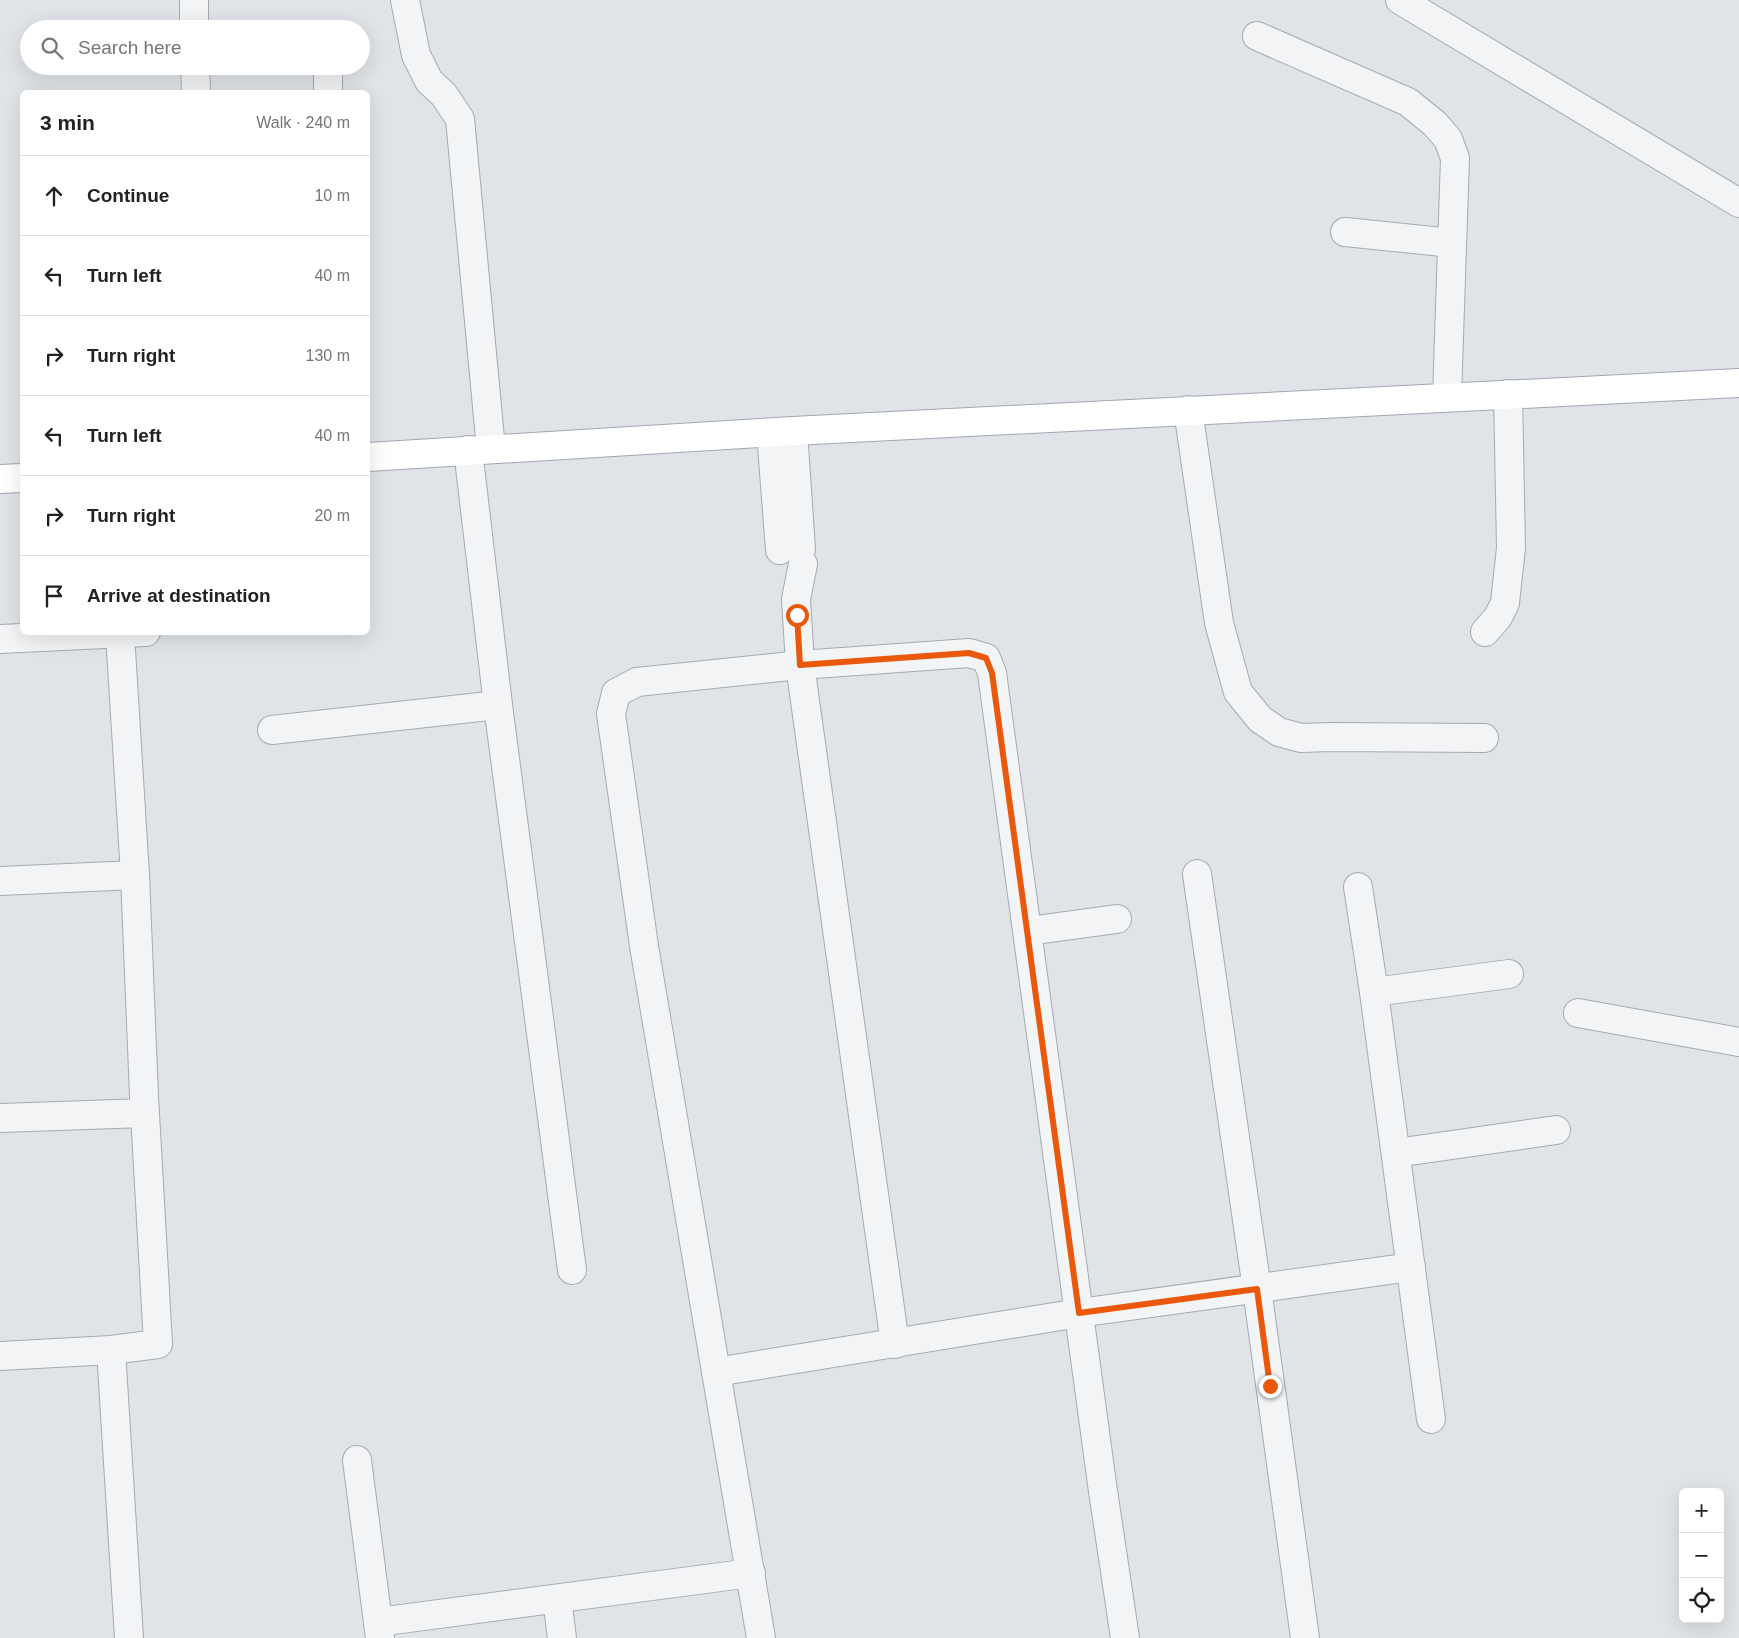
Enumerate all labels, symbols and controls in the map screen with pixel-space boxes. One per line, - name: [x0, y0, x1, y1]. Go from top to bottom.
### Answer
- search box: [20, 20, 370, 75]
- icon: search: [38, 34, 66, 62]
- text: Search here: [78, 37, 182, 58]
- text: 3 min: [40, 111, 95, 134]
- text: Walk · 240 m: [256, 114, 350, 131]
- icon: ahead: [40, 182, 68, 210]
- text: Continue: [87, 185, 169, 206]
- text: 10 m: [314, 187, 350, 204]
- icon: left: [40, 262, 68, 290]
- text: Turn left: [87, 265, 162, 286]
- text: 40 m: [314, 267, 350, 284]
- icon: right: [40, 342, 68, 370]
- text: Turn right: [87, 345, 175, 366]
- text: 130 m: [306, 347, 350, 364]
- icon: left: [40, 422, 68, 450]
- text: Turn left: [87, 425, 162, 446]
- text: 40 m: [314, 427, 350, 444]
- icon: right: [40, 502, 68, 530]
- text: Turn right: [87, 505, 175, 526]
- text: 20 m: [314, 507, 350, 524]
- icon: arrive: [40, 582, 68, 610]
- text: Arrive at destination: [87, 585, 271, 606]
- route start: [786, 604, 809, 627]
- route end: [1259, 1375, 1282, 1398]
- map controls: [1679, 1488, 1724, 1623]
- button: +: [1679, 1488, 1724, 1533]
- button: −: [1679, 1533, 1724, 1578]
- button: locate: [1679, 1578, 1724, 1623]

